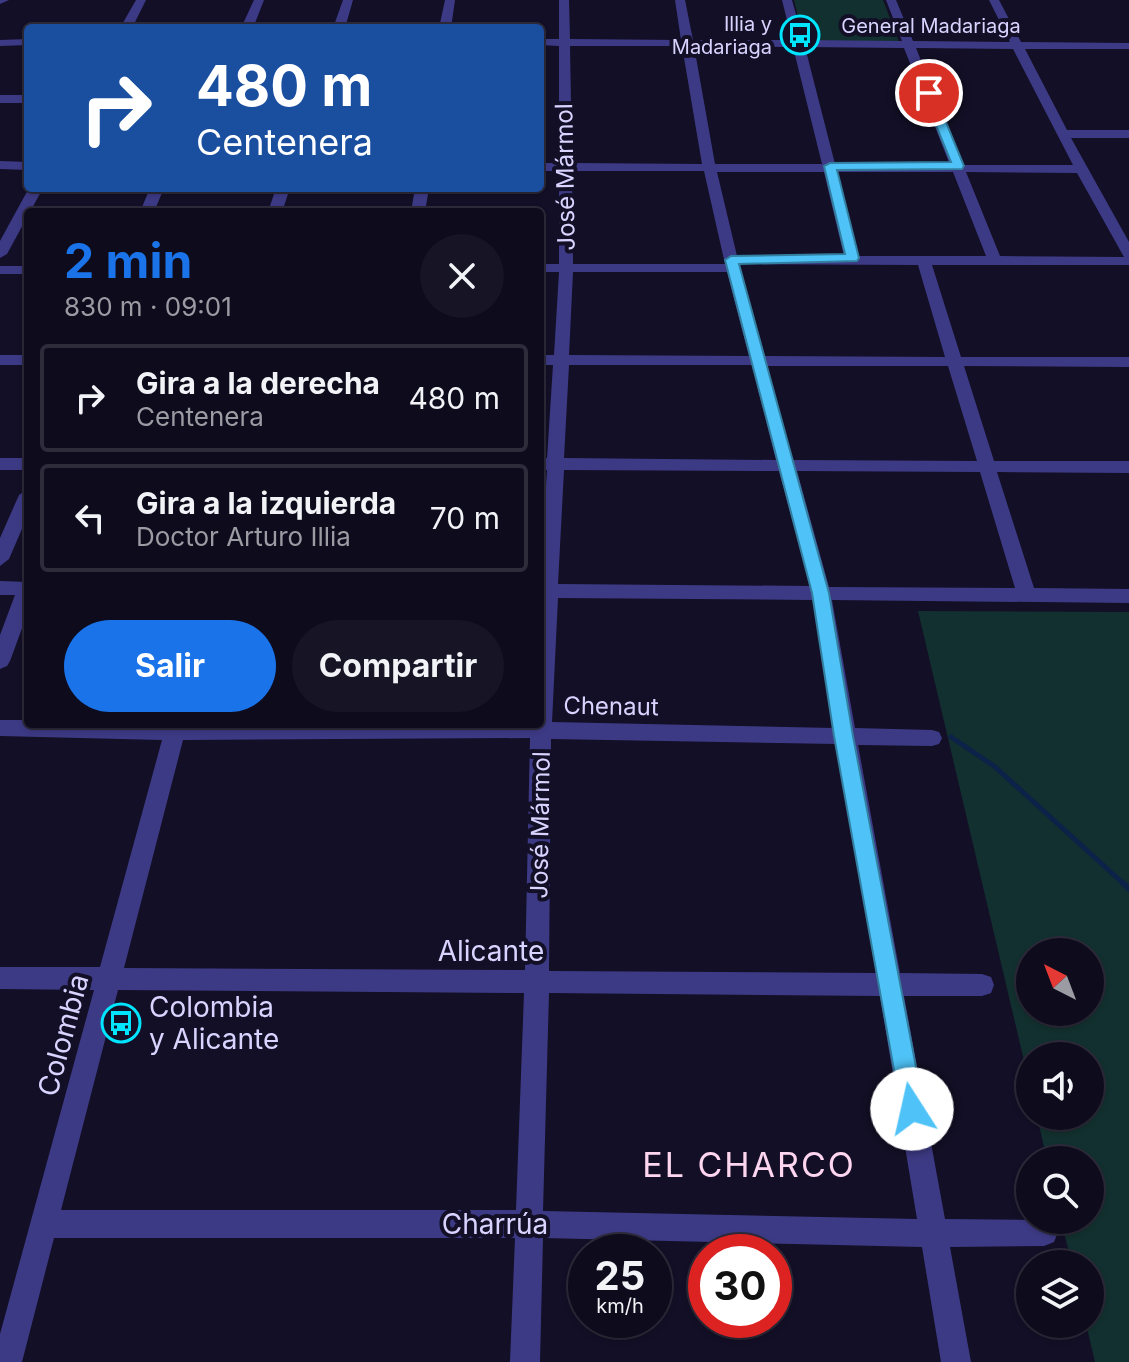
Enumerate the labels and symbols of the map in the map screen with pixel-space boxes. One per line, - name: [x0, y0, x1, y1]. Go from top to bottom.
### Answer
- place label: Illia y Madariaga: [672, 12, 772, 59]
- bus stop icon: Illia y Madariaga: [779, 14, 821, 56]
- street label: General Madariaga: [841, 14, 1021, 38]
- pin: [895, 59, 963, 127]
- street label: José Mármol: [549, 103, 581, 251]
- street label: Chenaut: [563, 691, 659, 721]
- street label: José Mármol: [524, 751, 556, 899]
- street label: Alicante: [438, 934, 544, 968]
- north arrow: [1016, 938, 1104, 1026]
- street label: Colombia: [30, 970, 96, 1100]
- place label: Colombia y Alicante: [149, 990, 279, 1056]
- bus stop icon: Colombia y Alicante: [100, 1002, 142, 1044]
- position arrow: [870, 1067, 954, 1151]
- district label: EL CHARCO: [642, 1144, 856, 1185]
- street label: Charrúa: [442, 1207, 548, 1241]
- speed limit sign: 30: [688, 1234, 792, 1338]

